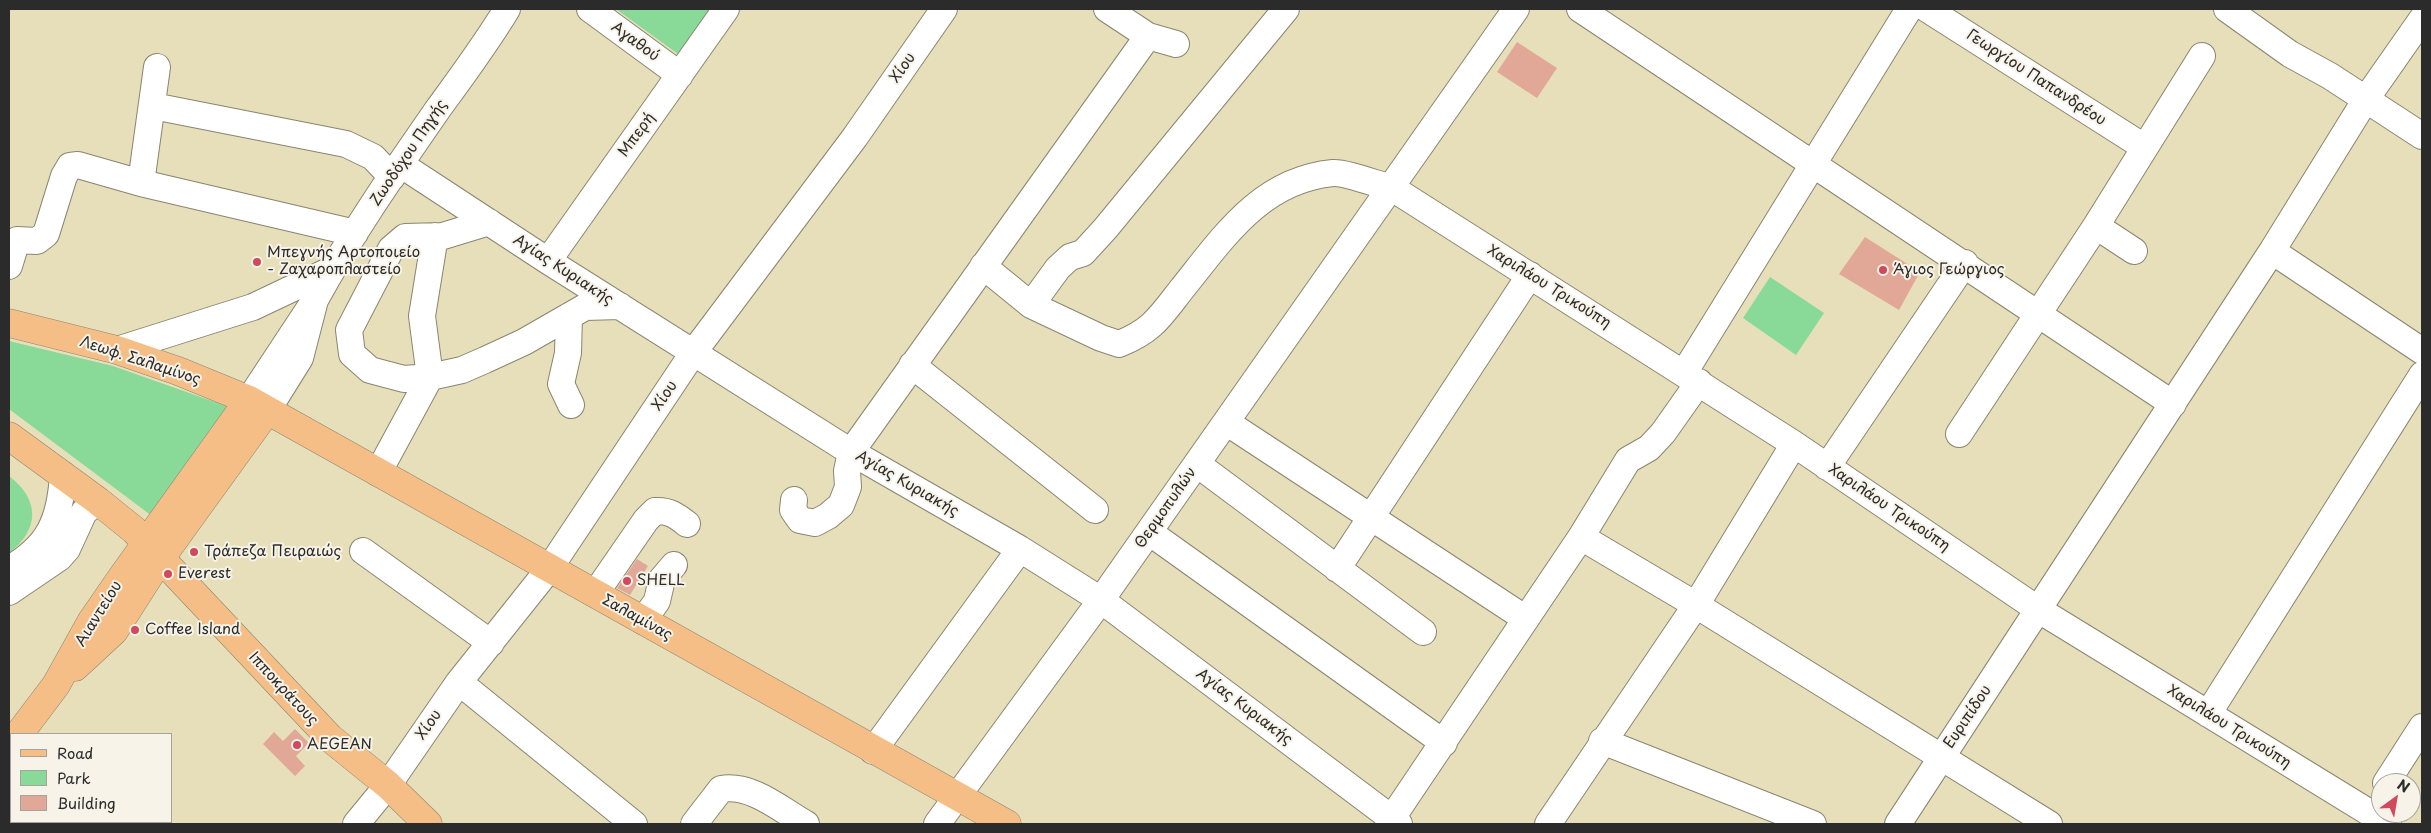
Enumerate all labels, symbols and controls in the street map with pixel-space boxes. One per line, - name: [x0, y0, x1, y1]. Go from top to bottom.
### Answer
- street label: Αγαθού: [607, 18, 663, 66]
- street label: Γεωργίου Παπανδρέου: [1963, 26, 2109, 130]
- street label: Χίου: [886, 50, 920, 86]
- street label: Ζωοδόχου Πηγής: [367, 96, 451, 210]
- street label: Μπερή: [615, 109, 659, 161]
- street label: Αγίας Κυριακής: [510, 231, 616, 309]
- street label: Χαριλάου Τρικούπη: [1484, 242, 1614, 332]
- place label: Μπεγνής Αρτοποιείο - Ζαχαροπλαστείο: [267, 244, 420, 279]
- marker: Μπεγνής Αρτοποιείο - Ζαχαροπλαστείο: [251, 256, 263, 268]
- place label: Άγιος Γεώργιος: [1893, 261, 2004, 279]
- marker: Άγιος Γεώργιος: [1877, 264, 1889, 276]
- street label: Λεωφ. Σαλαμίνος: [77, 333, 203, 389]
- street label: Χίου: [648, 378, 682, 414]
- street label: Αγίας Κυριακής: [852, 447, 962, 521]
- street label: Χαριλάου Τρικούπη: [1825, 461, 1953, 555]
- street label: Θερμοπυλών: [1131, 464, 1201, 552]
- place label: Τράπεζα Πειραιώς: [204, 543, 341, 561]
- marker: Τράπεζα Πειραιώς: [188, 546, 200, 558]
- place label: Everest: [178, 565, 231, 583]
- marker: Everest: [162, 568, 174, 580]
- place label: SHELL: [637, 572, 685, 590]
- marker: SHELL: [621, 575, 633, 587]
- street label: Αιαντείου: [72, 578, 126, 650]
- street label: Σαλαμίνας: [599, 591, 675, 645]
- place label: Coffee Island: [145, 621, 240, 639]
- marker: Coffee Island: [129, 624, 141, 636]
- street label: Ιπποκράτους: [244, 649, 322, 729]
- street label: Αγίας Κυριακής: [1192, 665, 1296, 749]
- street label: Ευριπίδου: [1940, 682, 1996, 752]
- street label: Χαριλάου Τρικούπη: [2164, 682, 2294, 772]
- street label: Χίου: [412, 707, 446, 743]
- legend: [10, 733, 172, 823]
- place label: AEGEAN: [307, 736, 372, 754]
- marker: AEGEAN: [291, 739, 303, 751]
- text: Road: [57, 741, 93, 764]
- text: Park: [57, 766, 91, 789]
- north arrow: [2371, 773, 2421, 823]
- text: N: [2393, 774, 2414, 798]
- text: Building: [57, 791, 116, 814]

